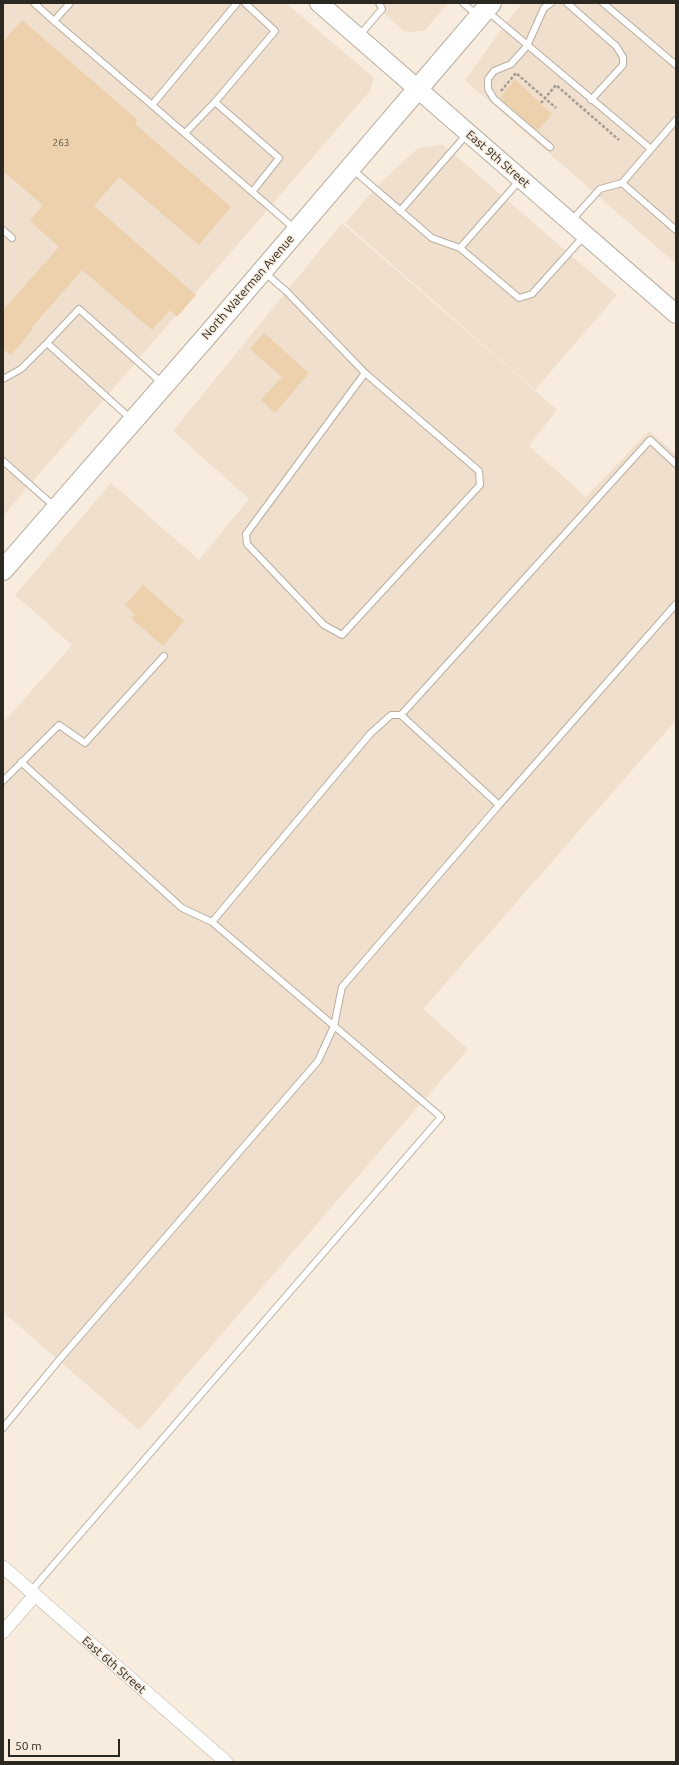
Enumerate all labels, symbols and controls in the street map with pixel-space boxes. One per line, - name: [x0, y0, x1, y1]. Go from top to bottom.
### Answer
- street label: East 9th Street: [463, 127, 533, 191]
- house number: 263: [53, 137, 69, 149]
- street label: North Waterman Avenue: [199, 232, 297, 342]
- street label: East 6th Street: [79, 1633, 149, 1697]
- scale bar: [10, 1731, 122, 1757]
- text: 50 m: [15, 1739, 42, 1752]

